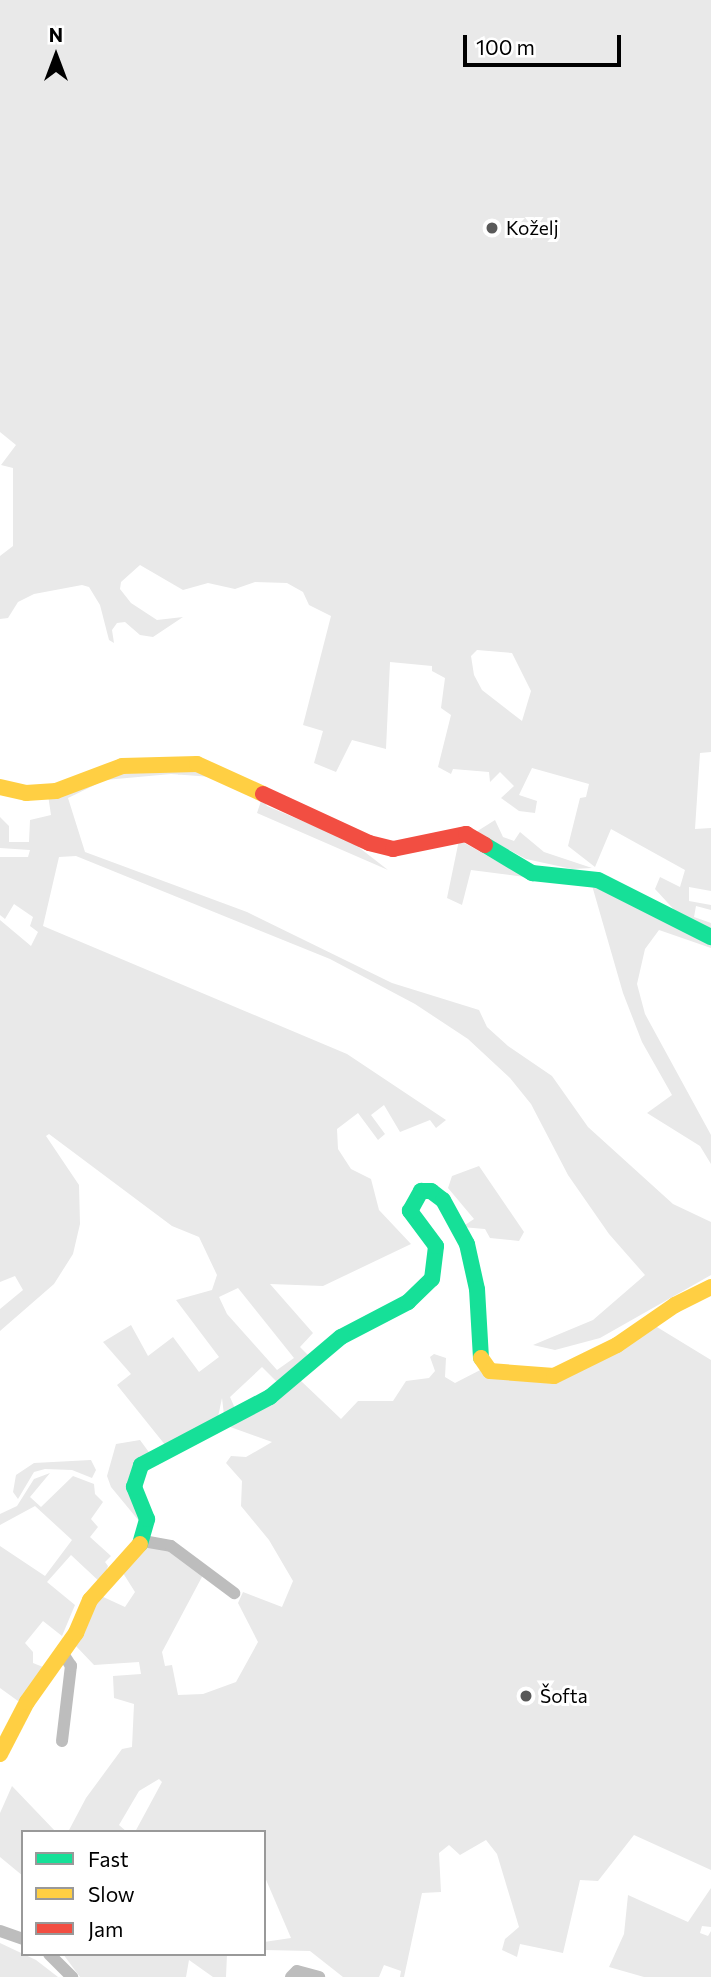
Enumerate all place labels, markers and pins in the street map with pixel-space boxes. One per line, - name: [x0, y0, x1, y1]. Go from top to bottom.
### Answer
- place label: Koželj: [506, 217, 559, 239]
- marker: Koželj: [484, 220, 500, 236]
- place label: Šofta: [540, 1685, 588, 1707]
- marker: Šofta: [518, 1688, 534, 1704]

